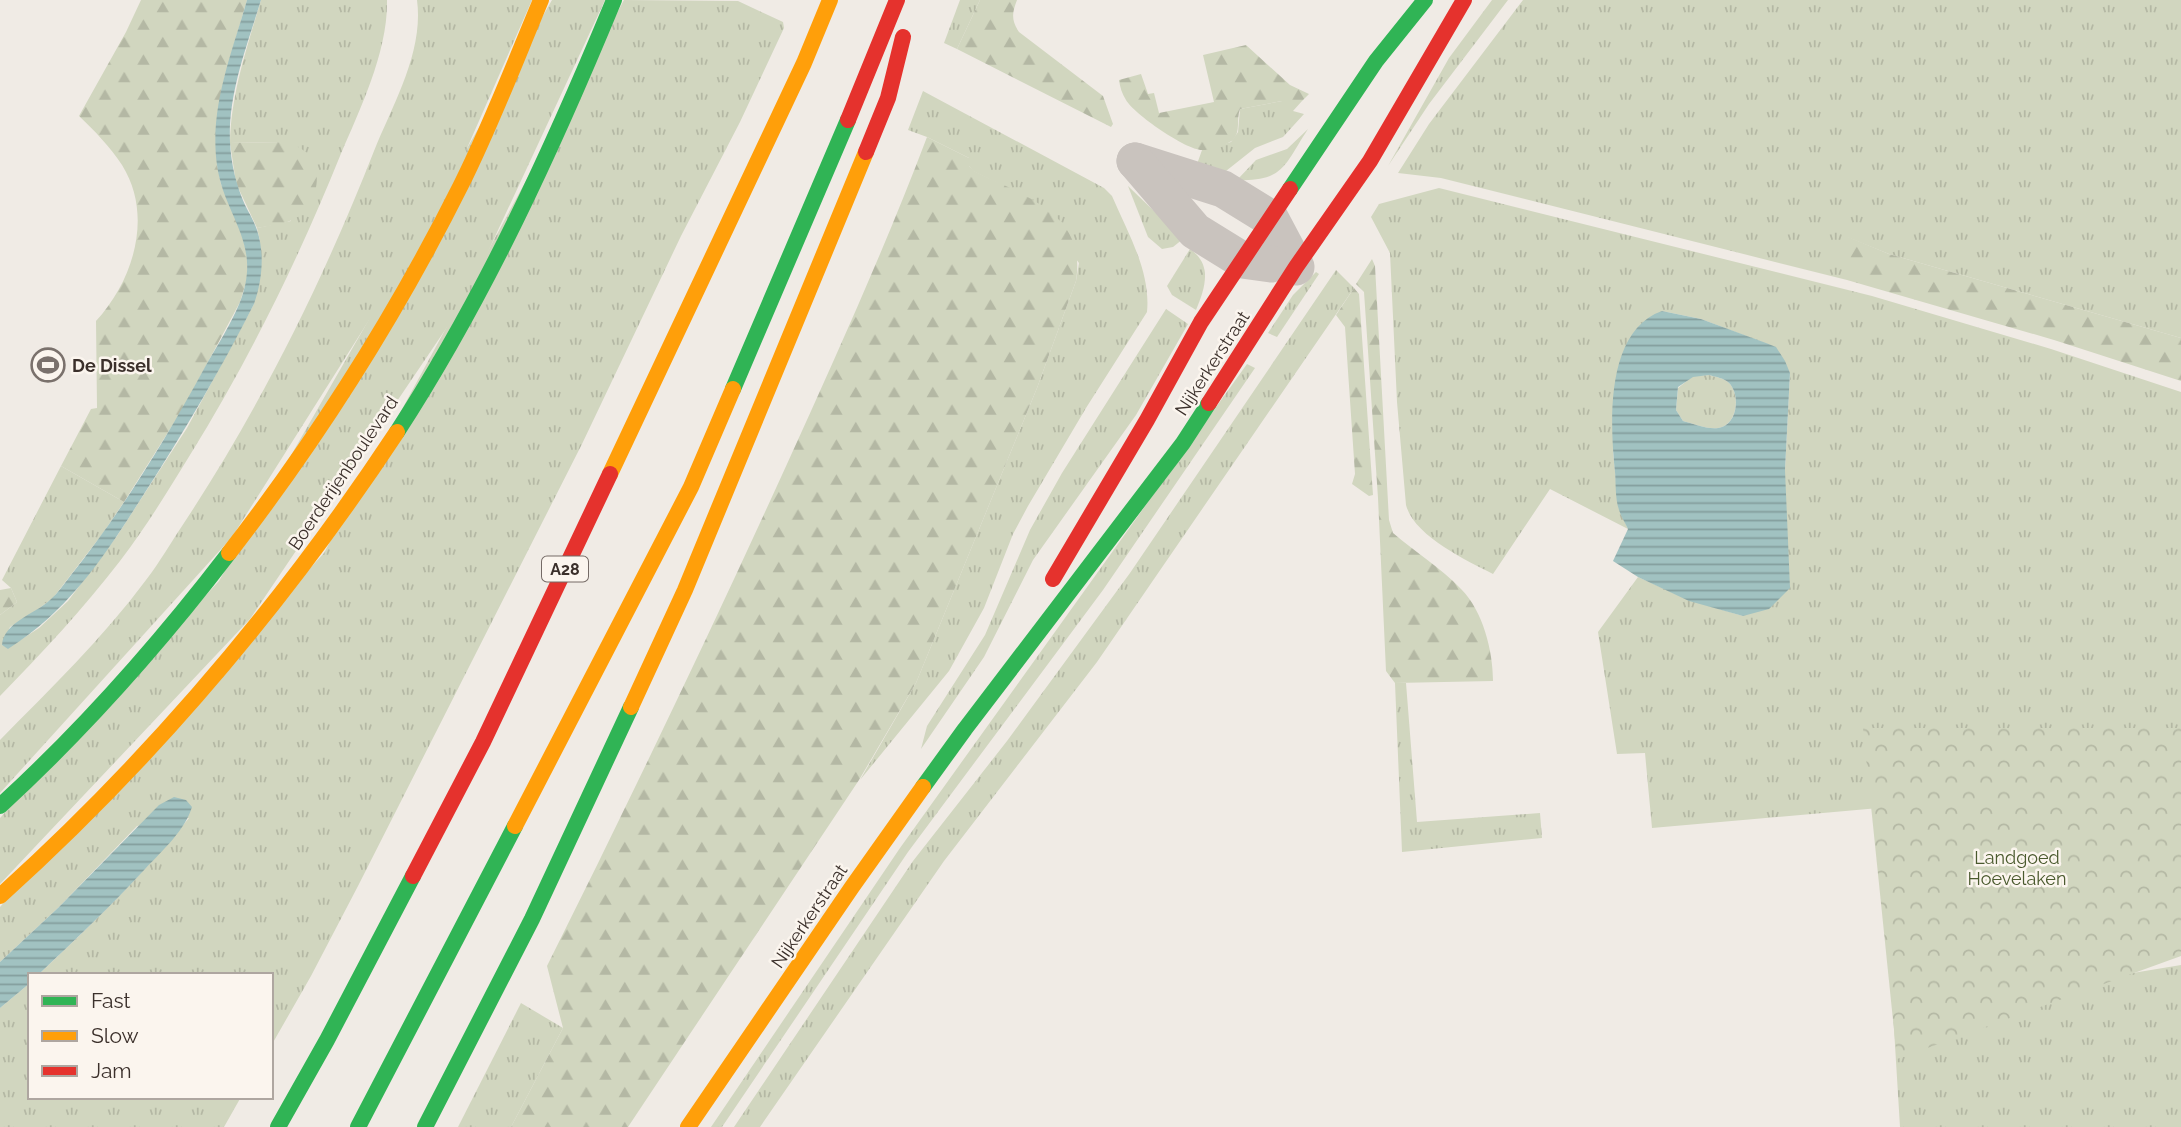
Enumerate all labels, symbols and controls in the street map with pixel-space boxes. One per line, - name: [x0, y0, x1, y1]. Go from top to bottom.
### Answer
- street label: Nijkerkerstraat: [1170, 307, 1254, 419]
- sports icon: De Dissel: [29, 346, 67, 384]
- place label: De Dissel: [72, 355, 152, 376]
- street label: Boerderijenboulevard: [284, 392, 402, 554]
- road number: A28: [542, 556, 588, 582]
- park label: Landgoed Hoevelaken: [1968, 847, 2066, 889]
- street label: Nijkerkerstraat: [767, 860, 851, 972]
- legend: [28, 973, 273, 1099]
- text: Fast: [91, 988, 131, 1013]
- text: Slow: [91, 1023, 139, 1048]
- text: Jam: [91, 1058, 132, 1083]

